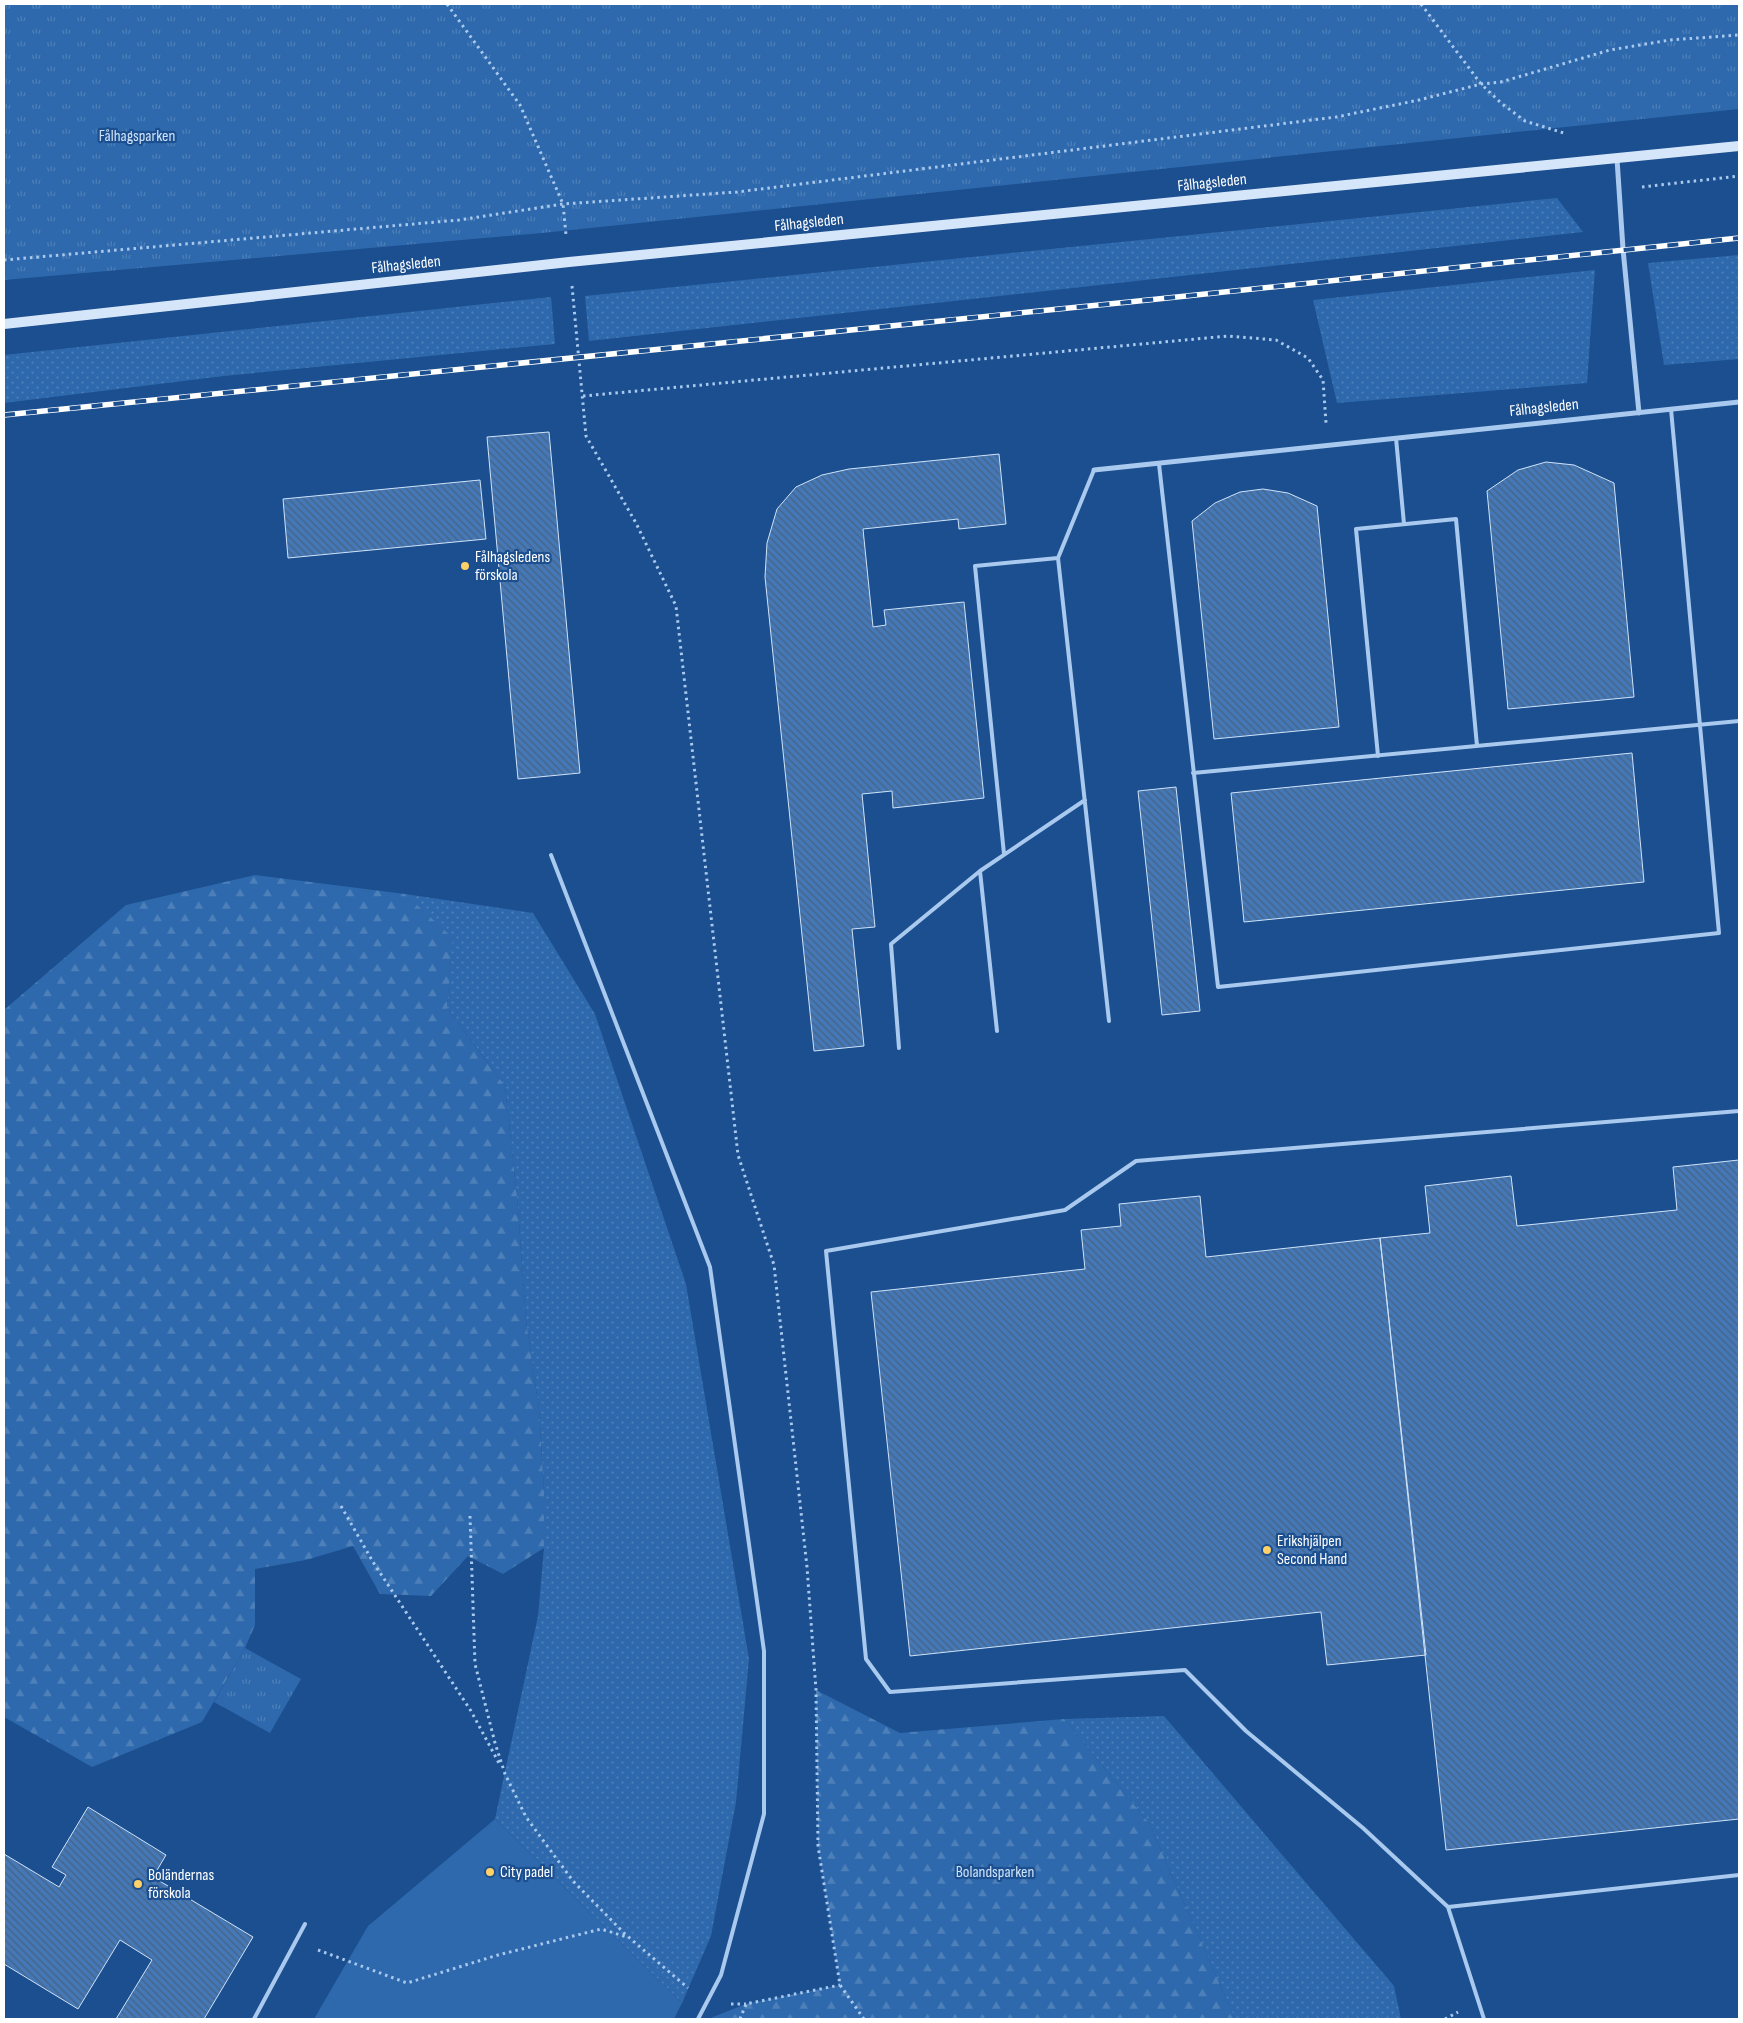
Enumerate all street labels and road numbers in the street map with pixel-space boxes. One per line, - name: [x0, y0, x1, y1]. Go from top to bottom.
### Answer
- street label: Fålhagsleden: [1176, 170, 1248, 196]
- street label: Fålhagsleden: [773, 210, 845, 236]
- street label: Fålhagsleden: [370, 252, 442, 278]
- street label: Fålhagsleden: [1508, 395, 1580, 421]

